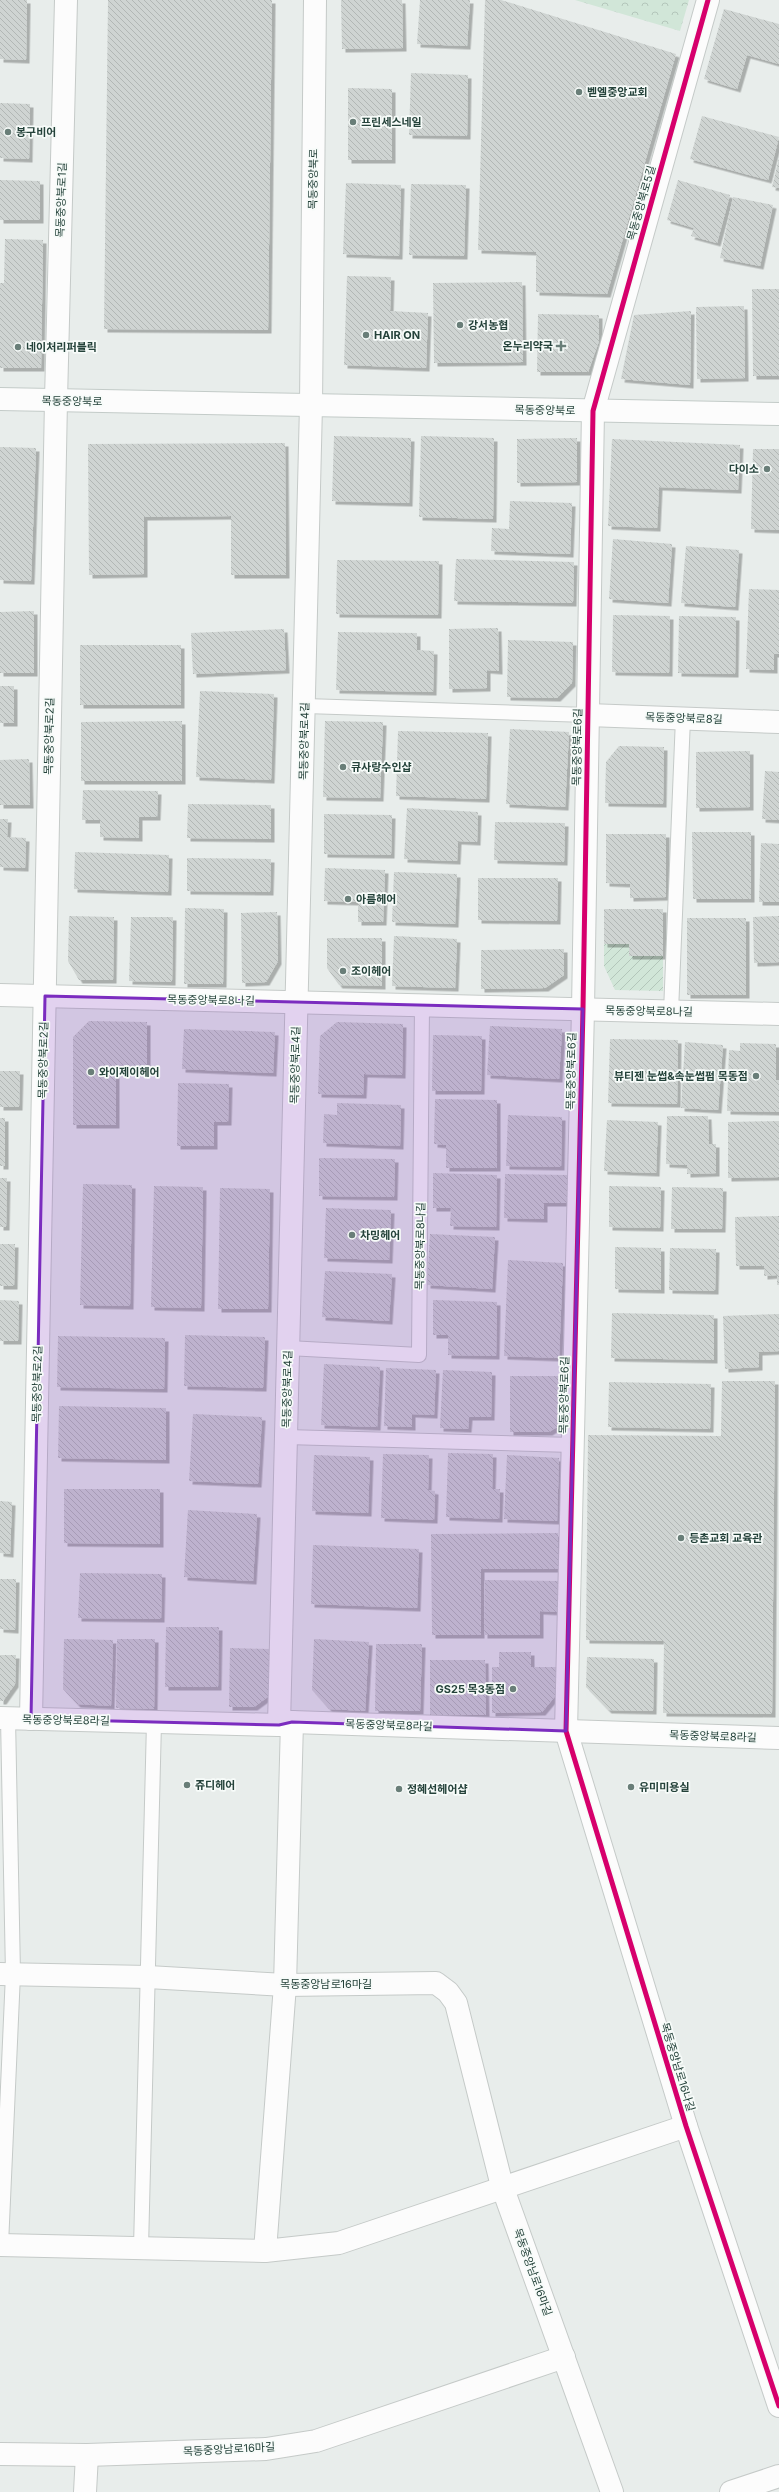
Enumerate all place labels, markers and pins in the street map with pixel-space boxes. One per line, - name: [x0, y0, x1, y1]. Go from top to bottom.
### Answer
- place label: 벧엘중앙교회: [587, 85, 648, 99]
- marker: 벧엘중앙교회: [574, 87, 584, 97]
- place label: 프린세스네일: [361, 115, 422, 129]
- marker: 프린세스네일: [348, 117, 358, 127]
- place label: 봉구비어: [16, 125, 56, 139]
- marker: 봉구비어: [3, 127, 13, 137]
- place label: 강서농협: [468, 318, 508, 332]
- marker: 강서농협: [455, 320, 465, 330]
- place label: HAIR ON: [374, 328, 420, 342]
- marker: HAIR ON: [361, 330, 371, 340]
- place label: 온누리약국: [502, 339, 553, 353]
- place label: 네이처리퍼블릭: [26, 340, 97, 354]
- marker: 온누리약국: [556, 341, 566, 351]
- marker: 네이처리퍼블릭: [13, 342, 23, 352]
- place label: 다이소: [729, 462, 759, 476]
- marker: 다이소: [762, 464, 772, 474]
- place label: 큐사랑수인샵: [351, 760, 412, 774]
- marker: 큐사랑수인샵: [338, 762, 348, 772]
- place label: 아름헤어: [356, 892, 396, 906]
- marker: 아름헤어: [343, 894, 353, 904]
- place label: 조이헤어: [351, 964, 391, 978]
- marker: 조이헤어: [338, 966, 348, 976]
- place label: 와이제이헤어: [99, 1065, 160, 1079]
- marker: 와이제이헤어: [86, 1067, 96, 1077]
- place label: 뷰티젠 눈썹&속눈썹펌 목동점: [614, 1069, 748, 1083]
- marker: 뷰티젠 눈썹&속눈썹펌 목동점: [751, 1071, 761, 1081]
- place label: 차밍헤어: [360, 1228, 400, 1242]
- marker: 차밍헤어: [347, 1230, 357, 1240]
- place label: 등촌교회 교육관: [689, 1531, 762, 1545]
- marker: 등촌교회 교육관: [676, 1533, 686, 1543]
- place label: GS25 목3동점: [436, 1682, 505, 1696]
- marker: GS25 목3동점: [508, 1684, 518, 1694]
- place label: 쥬디헤어: [195, 1778, 235, 1792]
- marker: 쥬디헤어: [182, 1780, 192, 1790]
- place label: 유미미용실: [639, 1780, 690, 1794]
- place label: 정혜선헤어샵: [407, 1782, 468, 1796]
- marker: 유미미용실: [626, 1782, 636, 1792]
- marker: 정혜선헤어샵: [394, 1784, 404, 1794]

